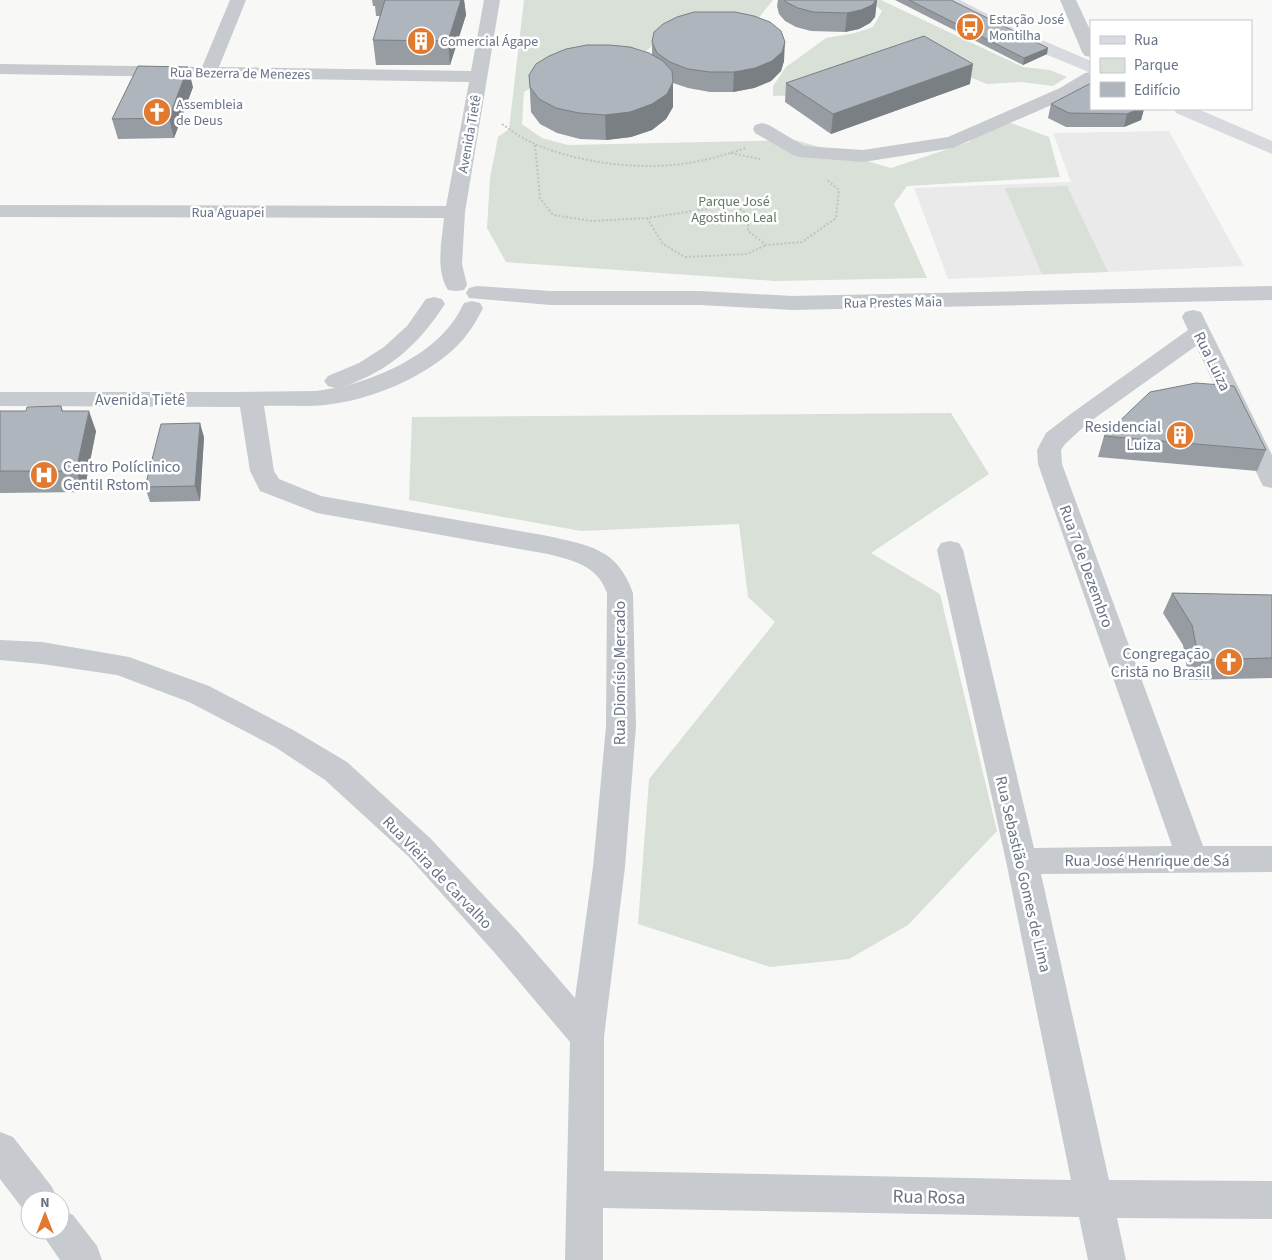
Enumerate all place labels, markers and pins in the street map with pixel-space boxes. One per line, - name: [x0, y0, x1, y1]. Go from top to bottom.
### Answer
- place label: Estação José Montilha: [989, 10, 1064, 46]
- bus stop icon: Estação José Montilha: [955, 12, 985, 42]
- building icon: Comercial Ágape: [406, 26, 436, 56]
- place label: Comercial Ágape: [440, 32, 538, 52]
- place label: Assembleia de Deus: [176, 95, 243, 131]
- church icon: Assembleia de Deus: [142, 97, 172, 127]
- place label: Residencial Luiza: [1085, 416, 1161, 456]
- building icon: Residencial Luiza: [1165, 420, 1195, 450]
- place label: Centro Políclinico Gentil Rstom: [63, 456, 181, 496]
- hospital icon: Centro Políclinico Gentil Rstom: [29, 460, 59, 490]
- place label: Congregação Cristã no Brasil: [1111, 643, 1210, 683]
- church icon: Congregação Cristã no Brasil: [1214, 647, 1244, 677]

